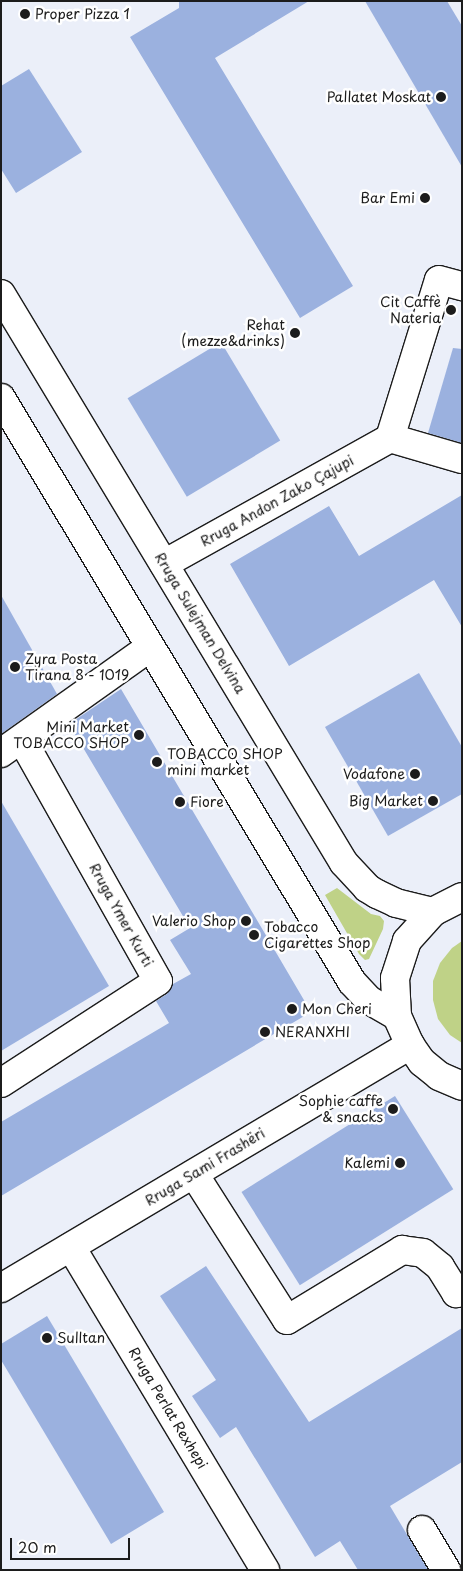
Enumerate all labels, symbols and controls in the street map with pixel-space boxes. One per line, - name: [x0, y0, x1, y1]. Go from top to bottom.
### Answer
- place label: Proper Pizza 1: [35, 6, 129, 22]
- marker: Proper Pizza 1: [19, 8, 31, 20]
- place label: Pallatet Moskat: [326, 89, 431, 105]
- marker: Pallatet Moskat: [435, 91, 447, 103]
- place label: Bar Emi: [361, 190, 415, 206]
- marker: Bar Emi: [419, 192, 431, 204]
- place label: Cit Caffè Nateria: [379, 294, 441, 326]
- marker: Cit Caffè Nateria: [445, 304, 457, 316]
- place label: Rehat (mezze&drinks): [181, 317, 285, 350]
- marker: Rehat (mezze&drinks): [289, 327, 301, 339]
- street label: Rruga Andon Zako Çajupi: [197, 451, 357, 551]
- street label: Rruga Sulejman Delvina: [151, 549, 249, 697]
- place label: Zyra Posta Tirana 8 - 1019: [25, 651, 130, 684]
- marker: Zyra Posta Tirana 8 - 1019: [9, 661, 21, 673]
- place label: Mini Market TOBACCO SHOP: [13, 719, 129, 752]
- marker: Mini Market TOBACCO SHOP: [133, 729, 145, 741]
- place label: TOBACCO SHOP mini market: [167, 746, 283, 779]
- marker: TOBACCO SHOP mini market: [151, 756, 163, 768]
- place label: Vodafone: [343, 766, 405, 782]
- marker: Vodafone: [409, 768, 421, 780]
- place label: Big Market: [348, 793, 423, 809]
- place label: Fiore: [190, 794, 224, 810]
- marker: Big Market: [427, 795, 439, 807]
- marker: Fiore: [174, 796, 186, 808]
- street label: Rruga Ymer Kurti: [85, 860, 157, 970]
- place label: Valerio Shop: [152, 913, 236, 929]
- marker: Valerio Shop: [240, 915, 252, 927]
- place label: Tobacco Cigarettes Shop: [264, 919, 372, 952]
- marker: Tobacco Cigarettes Shop: [248, 929, 260, 941]
- place label: Mon Cheri: [302, 1001, 372, 1017]
- marker: Mon Cheri: [286, 1003, 298, 1015]
- place label: NERANXHI: [275, 1024, 350, 1040]
- marker: NERANXHI: [259, 1026, 271, 1038]
- place label: Sophie caffe & snacks: [299, 1093, 383, 1126]
- marker: Sophie caffe & snacks: [387, 1103, 399, 1115]
- street label: Rruga Sami Frashëri: [142, 1124, 268, 1210]
- place label: Kalemi: [344, 1155, 390, 1171]
- marker: Kalemi: [394, 1157, 406, 1169]
- place label: Sulltan: [57, 1330, 105, 1346]
- marker: Sulltan: [41, 1332, 53, 1344]
- street label: Rruga Perlat Rexhepi: [124, 1343, 212, 1473]
- scale bar: [12, 1528, 132, 1560]
- text: 20 m: [18, 1535, 57, 1558]

